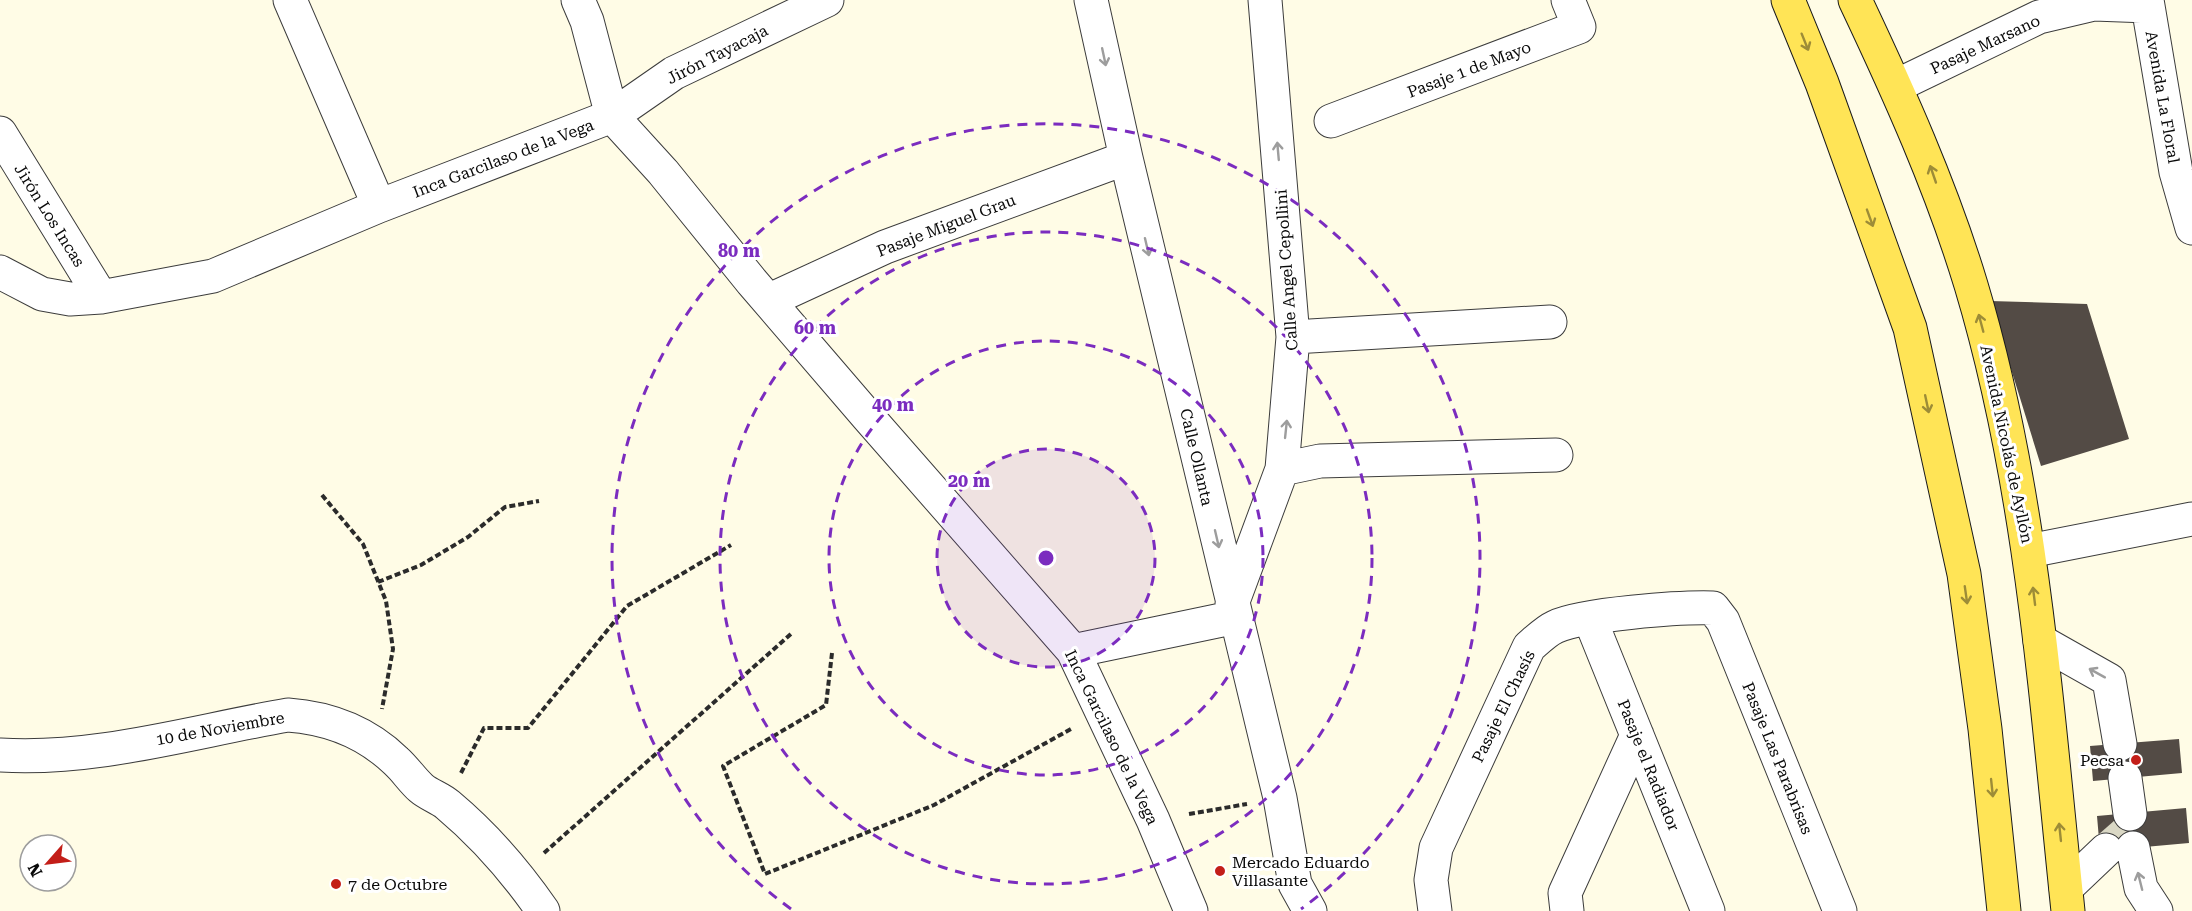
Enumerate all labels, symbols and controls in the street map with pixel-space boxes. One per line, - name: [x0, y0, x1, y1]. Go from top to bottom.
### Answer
- street label: Pasaje Marsano: [1927, 11, 2043, 78]
- street label: Jirón Tayacaja: [663, 21, 771, 88]
- street label: Avenida La Floral: [2142, 29, 2184, 165]
- one-way arrow: [1800, 32, 1811, 50]
- street label: Pasaje 1 de Mayo: [1405, 37, 1534, 102]
- one-way arrow: [1098, 47, 1110, 66]
- street label: Inca Garcilaso de la Vega: [410, 115, 597, 202]
- one-way arrow: [1272, 141, 1283, 161]
- street label: Jirón Los Incas: [10, 160, 89, 271]
- one-way arrow: [1927, 165, 1938, 183]
- street label: Calle Angel Cepollini: [1271, 189, 1302, 351]
- street label: Pasaje Miguel Grau: [874, 190, 1018, 261]
- one-way arrow: [1866, 208, 1877, 226]
- one-way arrow: [1142, 237, 1154, 256]
- text: 80 m: [718, 240, 761, 261]
- one-way arrow: [1975, 314, 1986, 333]
- text: 60 m: [794, 317, 837, 338]
- street label: Avenida Nicolás de Ayllón: [1976, 343, 2037, 545]
- text: 40 m: [872, 394, 915, 415]
- one-way arrow: [1921, 394, 1933, 413]
- street label: Calle Ollanta: [1176, 407, 1217, 508]
- one-way arrow: [1281, 419, 1292, 439]
- text: 20 m: [948, 470, 991, 491]
- one-way arrow: [1211, 529, 1223, 548]
- centre of rings: [1036, 548, 1056, 568]
- one-way arrow: [1961, 584, 1972, 604]
- one-way arrow: [2029, 587, 2040, 607]
- street label: Inca Garcilaso de la Vega: [1061, 647, 1162, 828]
- street label: Pasaje El Chasís: [1468, 647, 1539, 765]
- one-way arrow: [2088, 667, 2106, 678]
- street label: Pasaje Las Parabrisas: [1738, 679, 1817, 837]
- street label: Pasaje el Radiador: [1614, 697, 1684, 834]
- street label: 10 de Noviembre: [154, 708, 286, 749]
- place label: Pecsa: [2080, 751, 2124, 770]
- marker: Pecsa: [2129, 753, 2143, 767]
- one-way arrow: [1986, 777, 1997, 797]
- one-way arrow: [2054, 822, 2065, 842]
- north arrow: [18, 833, 78, 893]
- place label: Mercado Eduardo Villasante: [1232, 853, 1370, 890]
- text: N: [24, 860, 46, 880]
- marker: Mercado Eduardo Villasante: [1213, 864, 1227, 878]
- one-way arrow: [2134, 872, 2146, 891]
- place label: 7 de Octubre: [348, 875, 448, 894]
- marker: 7 de Octubre: [329, 877, 343, 891]

